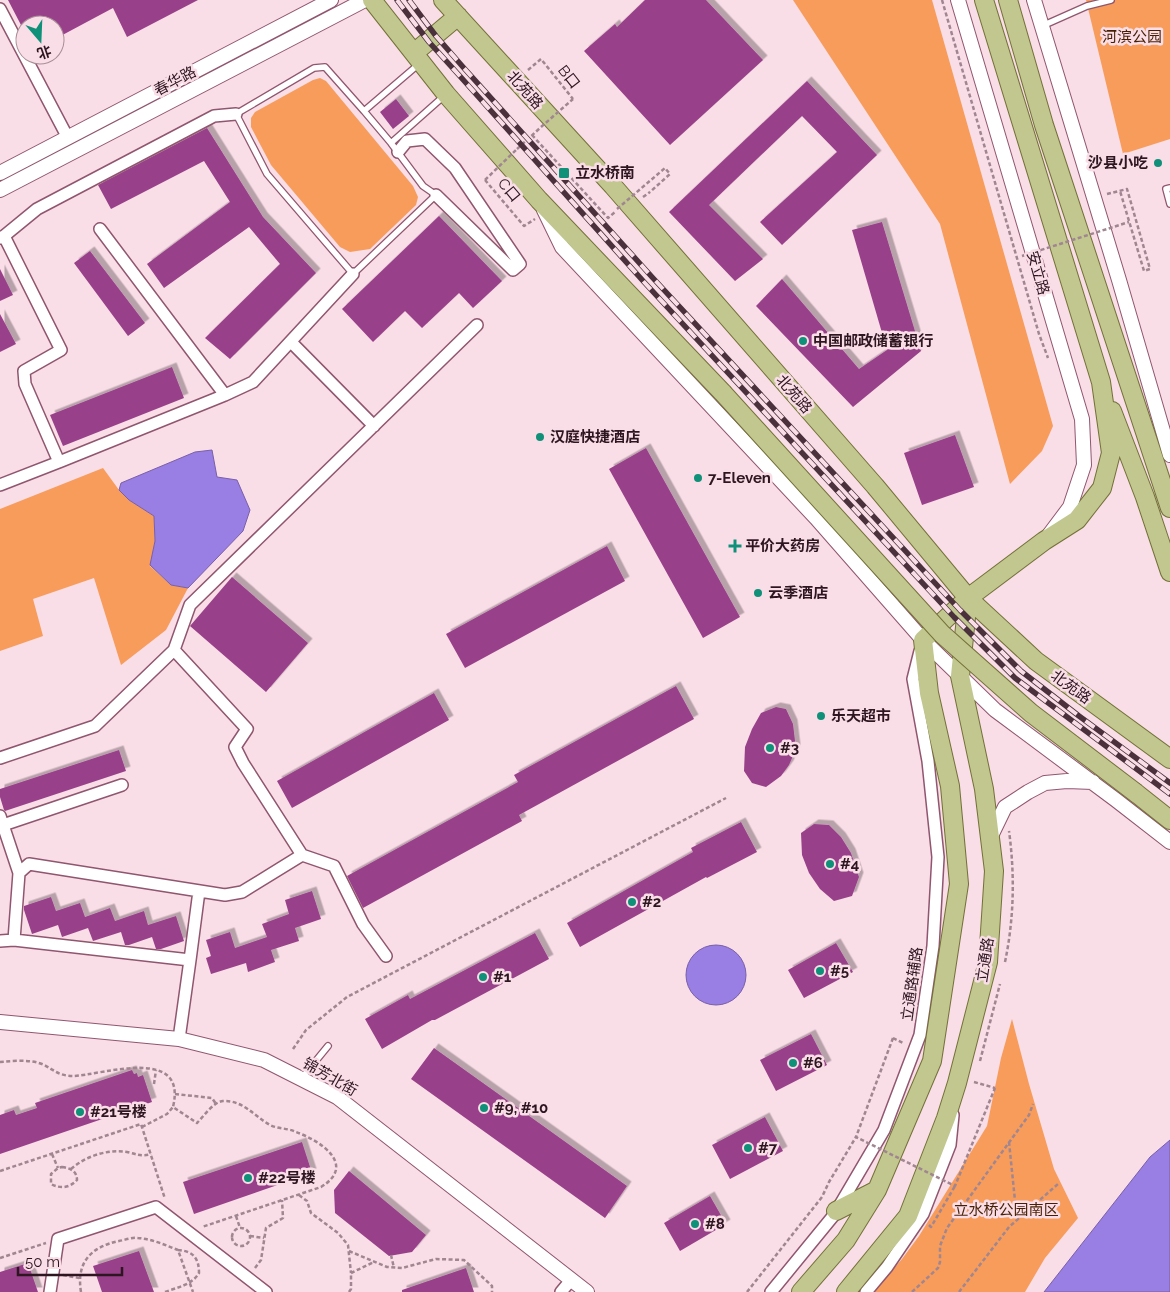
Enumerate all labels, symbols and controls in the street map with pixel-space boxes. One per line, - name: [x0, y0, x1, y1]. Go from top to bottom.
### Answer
- north arrow: [15, 15, 65, 65]
- park label: 河滨公园: [1102, 28, 1162, 46]
- text: 北: [35, 42, 53, 62]
- street label: 春华路: [151, 62, 199, 100]
- street label: B口: [554, 62, 584, 92]
- street label: 北苑路: [503, 67, 547, 113]
- place label: 沙县小吃: [1088, 154, 1148, 172]
- marker: 沙县小吃: [1152, 157, 1164, 169]
- place label: 立水桥南: [575, 164, 635, 182]
- marker: 立水桥南: [557, 166, 571, 180]
- street label: C口: [494, 175, 524, 205]
- street label: 安立路: [1023, 249, 1053, 297]
- place label: 中国邮政储蓄银行: [813, 332, 933, 350]
- marker: 中国邮政储蓄银行: [797, 335, 809, 347]
- street label: 北苑路: [772, 371, 816, 417]
- place label: 汉庭快捷酒店: [550, 428, 640, 446]
- marker: 汉庭快捷酒店: [534, 431, 546, 443]
- place label: 7-Eleven: [708, 469, 771, 487]
- marker: 7-Eleven: [692, 472, 704, 484]
- place label: 平价大药房: [745, 537, 820, 555]
- marker: 平价大药房: [729, 540, 741, 552]
- place label: 云季酒店: [768, 584, 828, 602]
- marker: 云季酒店: [752, 587, 764, 599]
- street label: 北苑路: [1048, 666, 1094, 708]
- place label: 乐天超市: [831, 707, 891, 725]
- marker: 乐天超市: [815, 710, 827, 722]
- place label: #3: [780, 739, 799, 757]
- marker: #3: [764, 742, 776, 754]
- place label: #4: [840, 855, 860, 873]
- marker: #4: [824, 858, 836, 870]
- place label: #2: [642, 893, 661, 911]
- marker: #2: [626, 896, 638, 908]
- street label: 立通路: [973, 936, 997, 984]
- street label: 立通路辅路: [898, 946, 926, 1022]
- place label: #5: [830, 962, 849, 980]
- marker: #5: [814, 965, 826, 977]
- place label: #1: [493, 968, 512, 986]
- marker: #1: [477, 971, 489, 983]
- street label: 锦芳北街: [300, 1054, 360, 1100]
- place label: #6: [803, 1054, 823, 1072]
- marker: #6: [787, 1057, 799, 1069]
- place label: #9, #10: [494, 1099, 548, 1117]
- marker: #9, #10: [478, 1102, 490, 1114]
- place label: #21号楼: [90, 1103, 147, 1121]
- marker: #21号楼: [74, 1106, 86, 1118]
- place label: #7: [758, 1139, 778, 1157]
- marker: #7: [742, 1142, 754, 1154]
- place label: #22号楼: [258, 1169, 316, 1187]
- marker: #22号楼: [242, 1172, 254, 1184]
- park label: 立水桥公园南区: [953, 1201, 1059, 1219]
- place label: #8: [705, 1215, 725, 1233]
- marker: #8: [689, 1218, 701, 1230]
- scale bar: [18, 1244, 121, 1276]
- text: 50 m: [25, 1253, 60, 1271]

